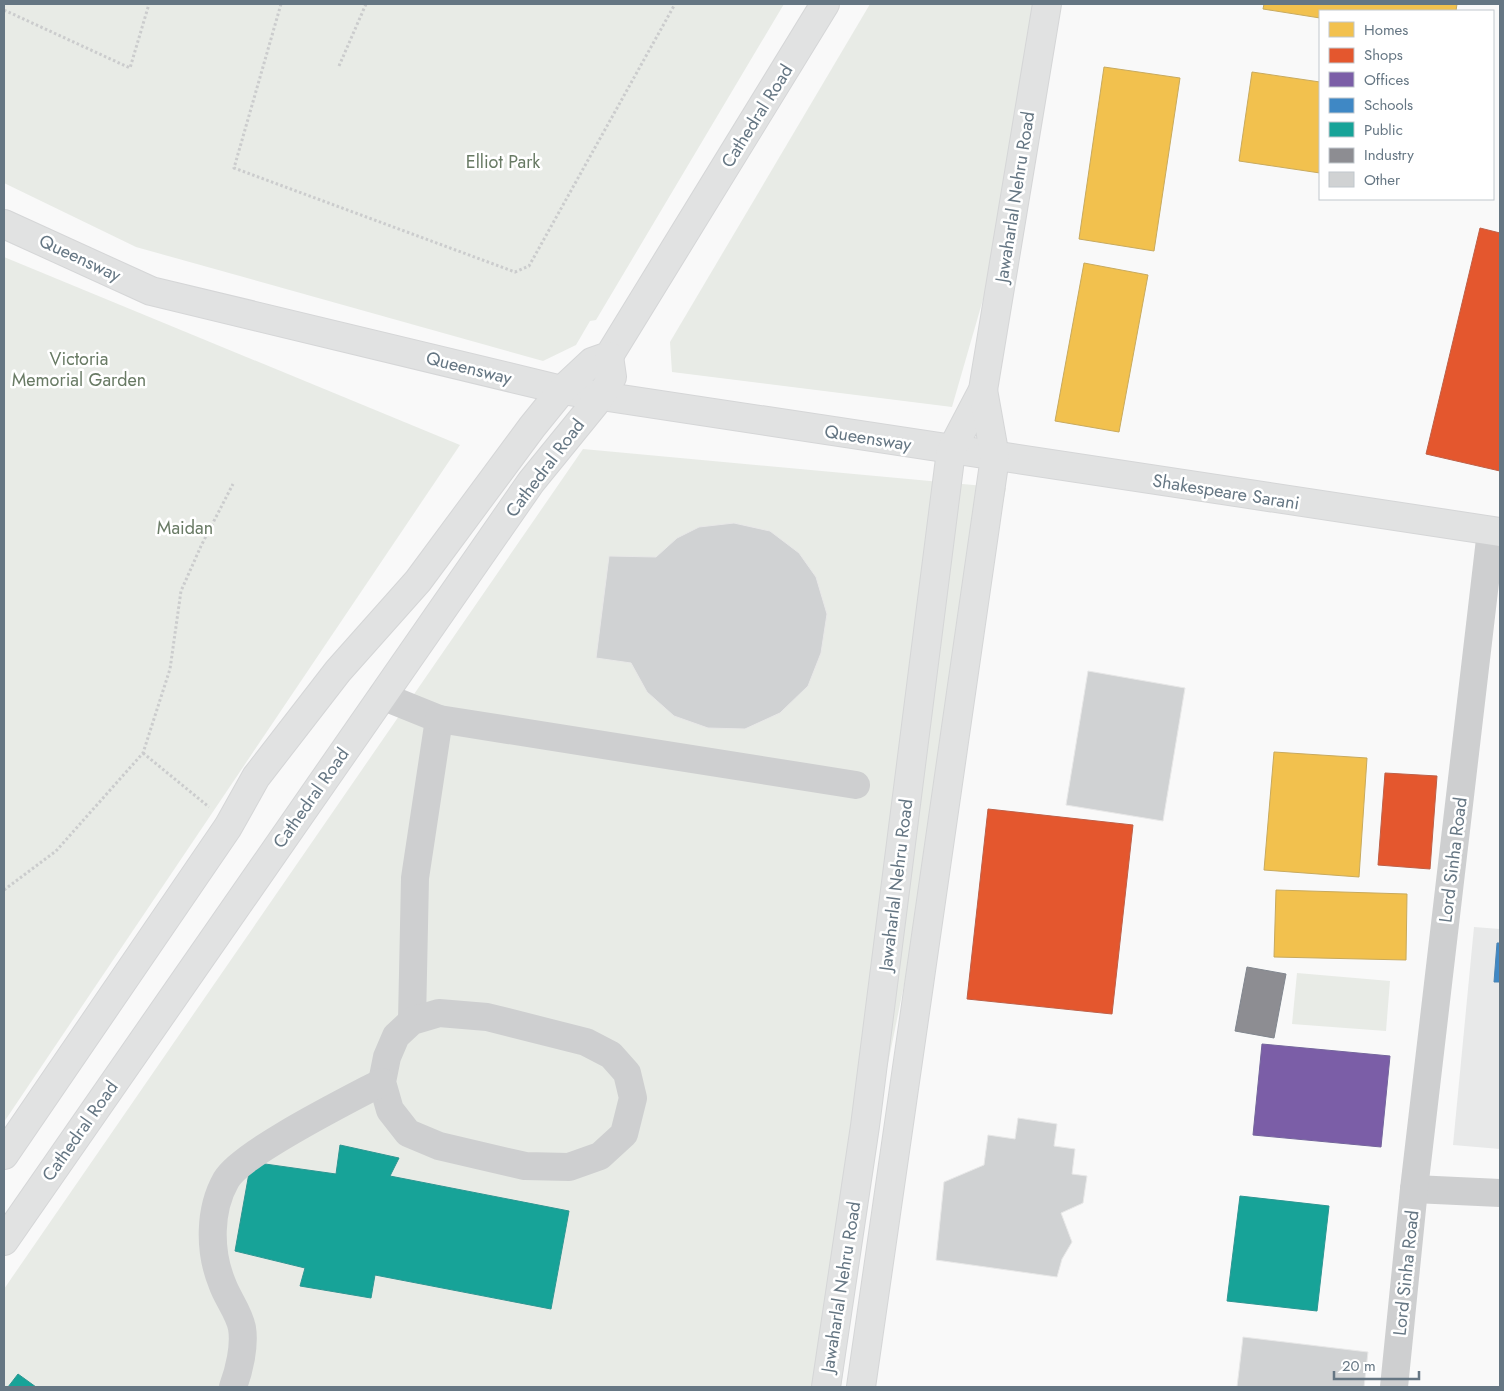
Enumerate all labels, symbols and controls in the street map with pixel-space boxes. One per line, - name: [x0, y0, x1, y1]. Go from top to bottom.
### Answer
- legend: [1319, 10, 1494, 200]
- text: Homes: [1364, 19, 1408, 41]
- text: Shops: [1364, 44, 1403, 66]
- street label: Cathedral Road: [715, 59, 799, 173]
- text: Offices: [1364, 69, 1409, 91]
- text: Schools: [1364, 94, 1413, 116]
- street label: Jawaharlal Nehru Road: [988, 110, 1041, 286]
- text: Public: [1364, 119, 1403, 141]
- text: Industry: [1364, 144, 1414, 166]
- park label: Elliot Park: [466, 149, 540, 175]
- text: Other: [1364, 169, 1401, 191]
- street label: Queensway: [35, 228, 125, 288]
- street label: Queensway: [423, 345, 515, 391]
- park label: Victoria Memorial Garden: [12, 346, 146, 393]
- street label: Cathedral Road: [499, 413, 591, 523]
- street label: Queensway: [823, 418, 913, 458]
- street label: Shakespeare Sarani: [1151, 468, 1301, 516]
- park label: Maidan: [157, 515, 213, 541]
- street label: Cathedral Road: [267, 742, 355, 854]
- street label: Lord Sinha Road: [1432, 796, 1474, 924]
- street label: Jawaharlal Nehru Road: [872, 798, 919, 974]
- street label: Cathedral Road: [36, 1075, 124, 1187]
- street label: Jawaharlal Nehru Road: [814, 1200, 867, 1376]
- street label: Lord Sinha Road: [1386, 1209, 1426, 1337]
- scale bar: [1334, 1348, 1419, 1380]
- text: 20 m: [1342, 1355, 1376, 1377]

